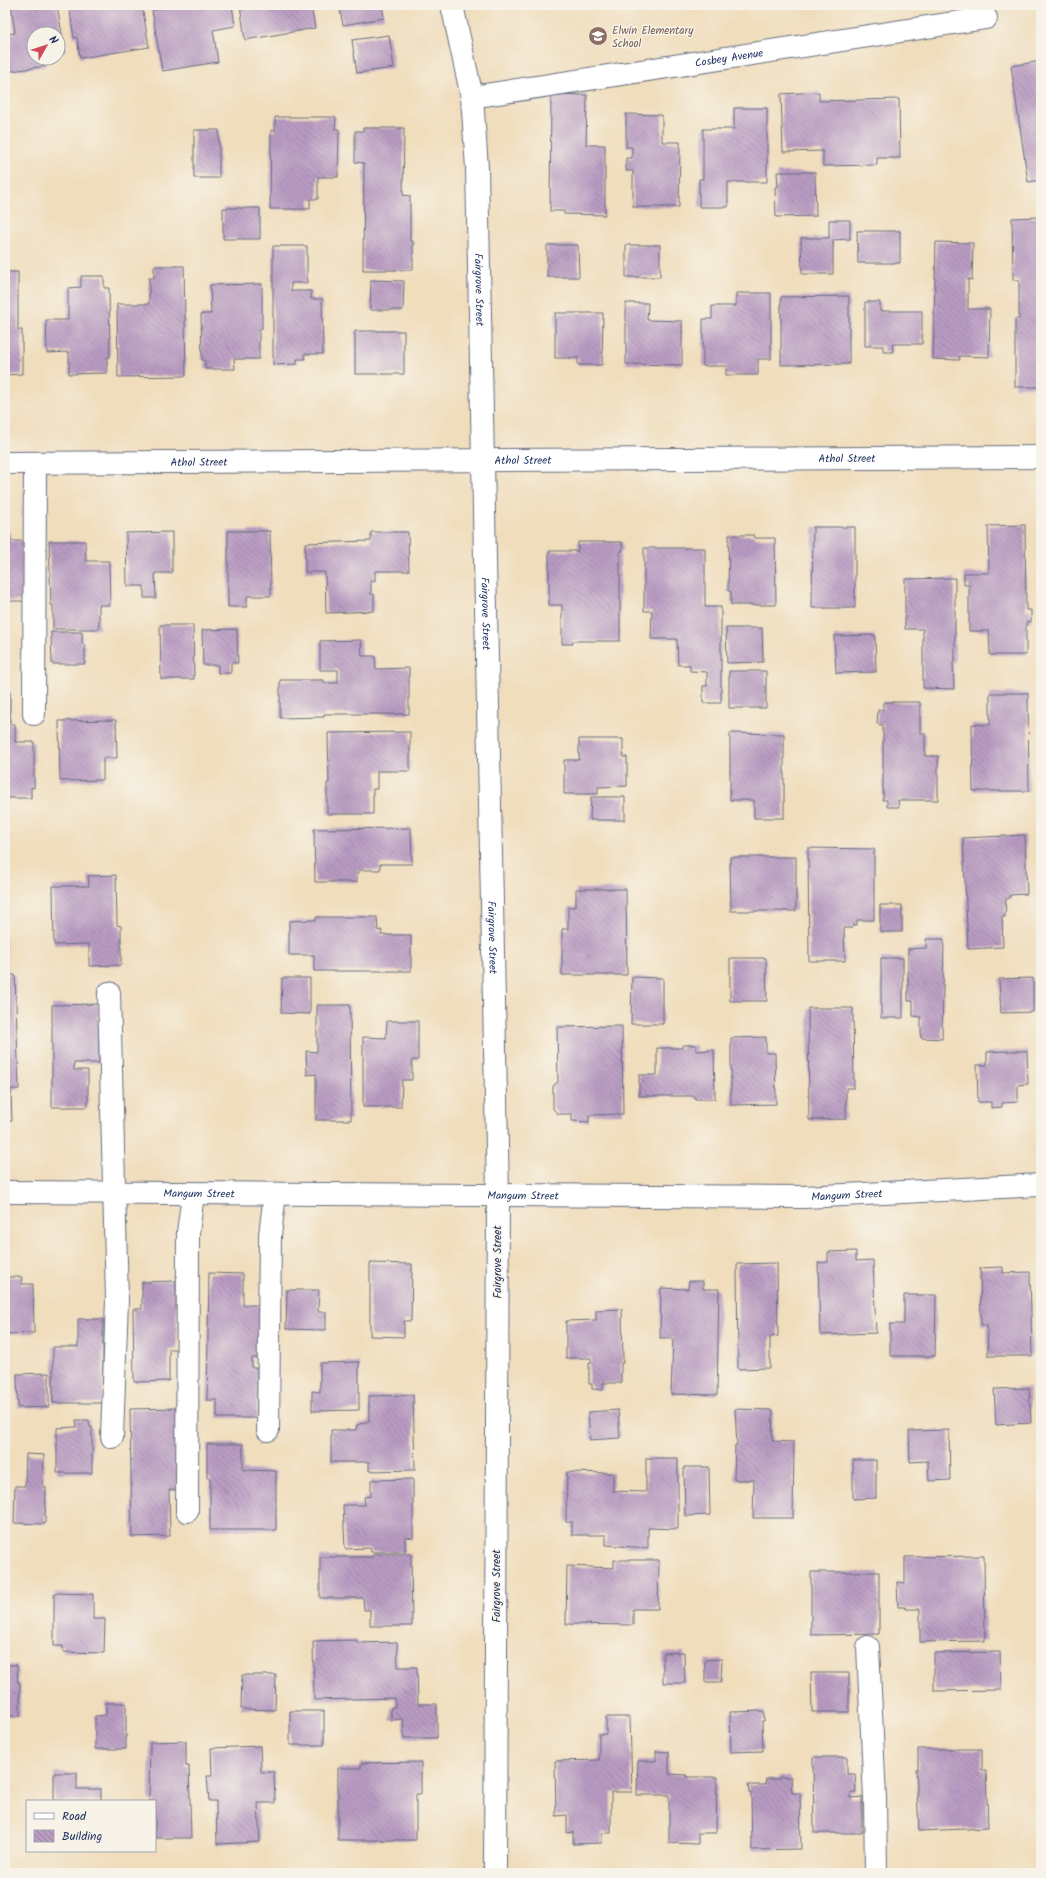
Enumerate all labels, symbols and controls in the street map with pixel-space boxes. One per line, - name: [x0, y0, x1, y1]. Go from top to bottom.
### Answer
- place label: Elwin Elementary School: [612, 22, 694, 53]
- school or university icon: Elwin Elementary School: [587, 25, 609, 47]
- north arrow: [26, 26, 66, 66]
- text: N: [44, 32, 62, 49]
- street label: Cosbey Avenue: [694, 44, 765, 73]
- street label: Fairgrove Street: [469, 253, 488, 327]
- street label: Athol Street: [818, 450, 876, 468]
- street label: Athol Street: [494, 452, 552, 470]
- street label: Athol Street: [170, 454, 228, 472]
- street label: Fairgrove Street: [475, 577, 495, 651]
- street label: Fairgrove Street: [482, 901, 501, 975]
- street label: Mangum Street: [163, 1185, 235, 1203]
- street label: Mangum Street: [811, 1185, 884, 1207]
- street label: Mangum Street: [487, 1187, 559, 1205]
- street label: Fairgrove Street: [489, 1225, 507, 1298]
- street label: Fairgrove Street: [488, 1549, 506, 1622]
- legend: [26, 1800, 156, 1852]
- text: Road: [62, 1807, 87, 1826]
- text: Building: [62, 1827, 102, 1846]

